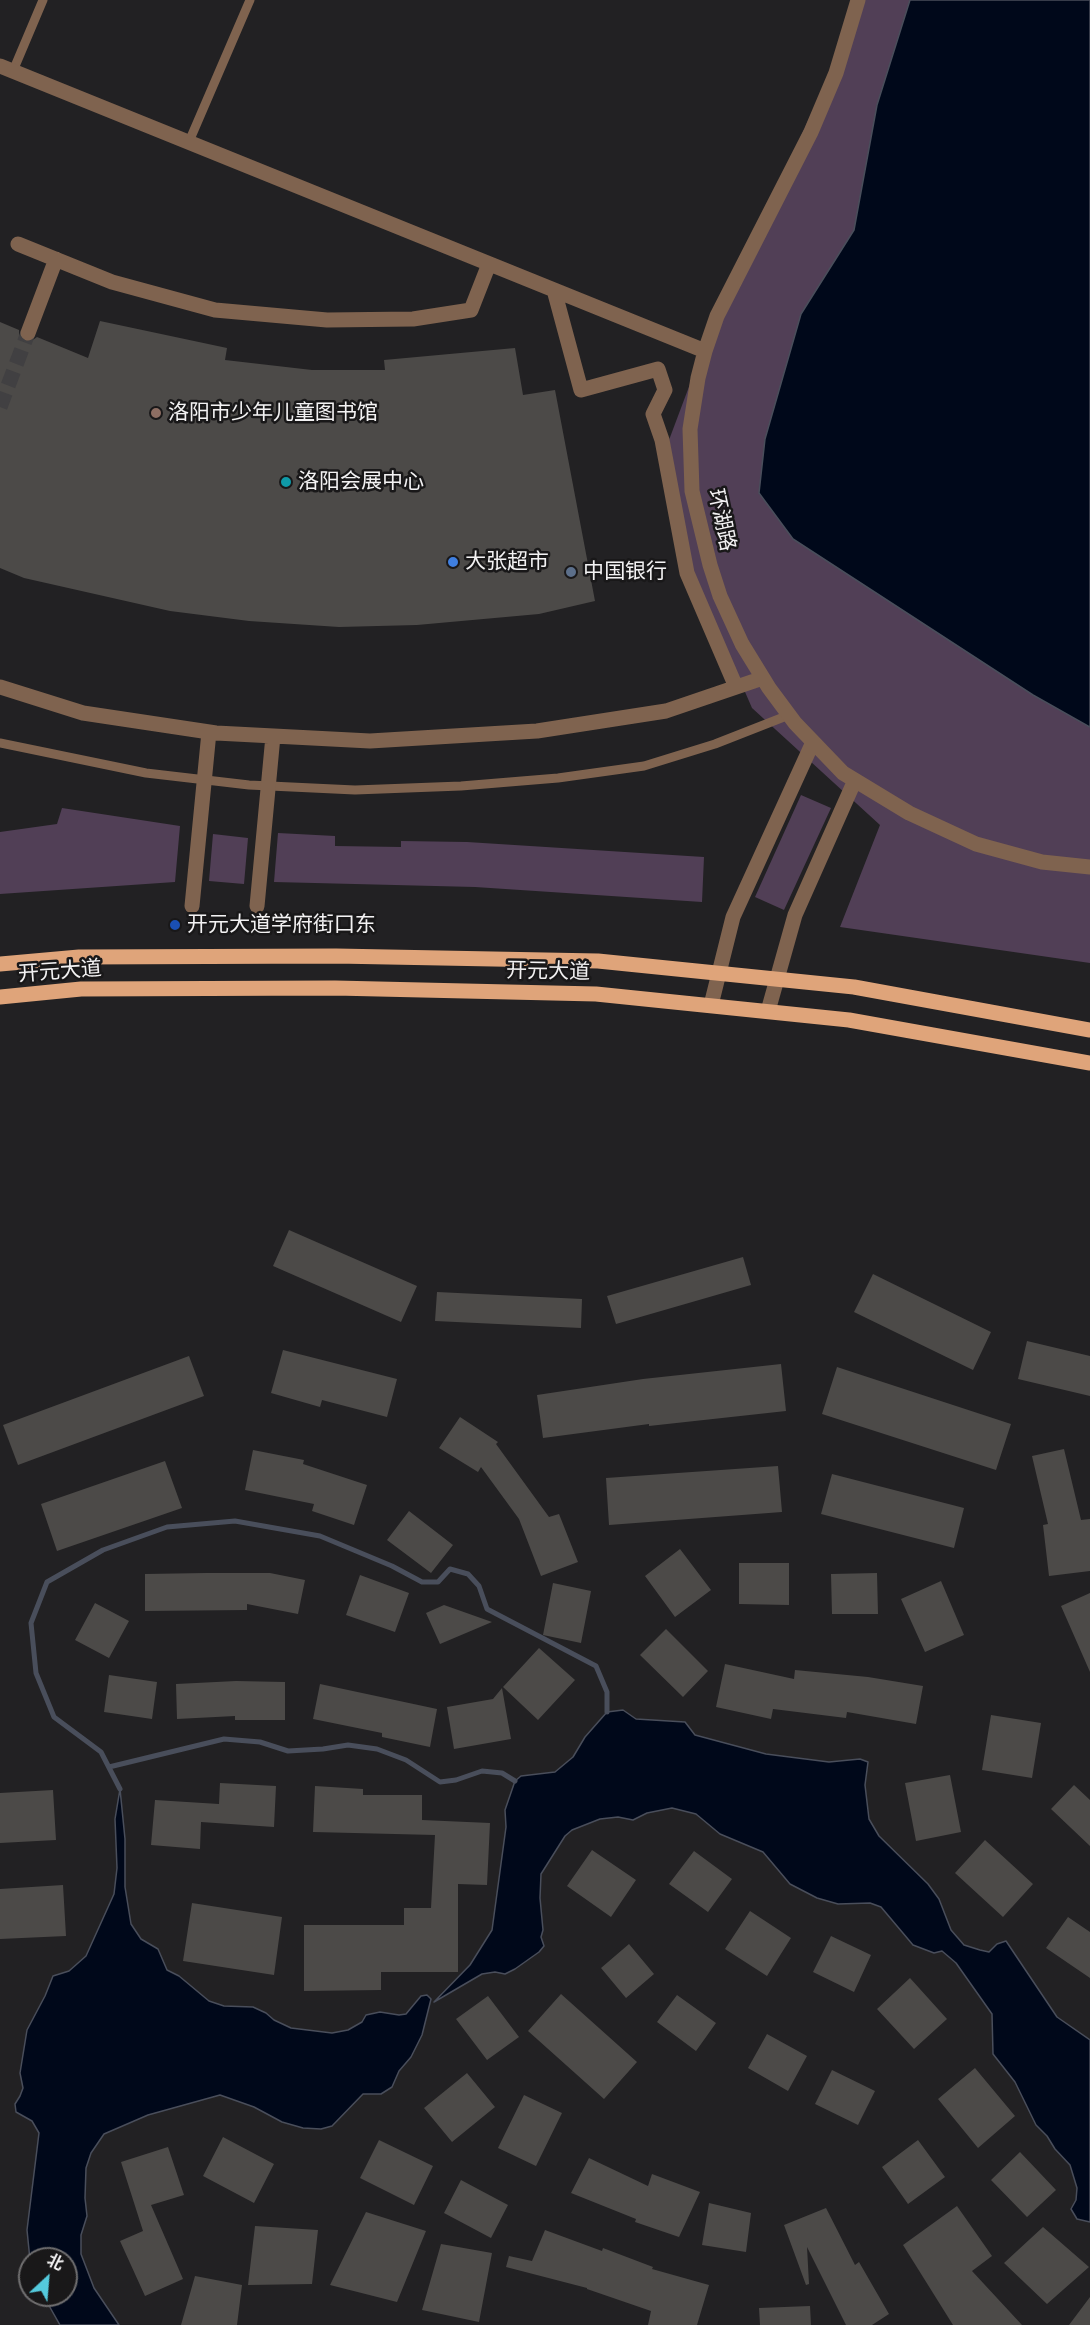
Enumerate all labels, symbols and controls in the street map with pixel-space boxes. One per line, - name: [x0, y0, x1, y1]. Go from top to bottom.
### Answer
- place label: 洛阳市少年儿童图书馆: [168, 400, 378, 426]
- marker: 洛阳市少年儿童图书馆: [149, 406, 163, 420]
- place label: 洛阳会展中心: [298, 469, 424, 495]
- marker: 洛阳会展中心: [279, 475, 293, 489]
- street label: 环湖路: [702, 487, 740, 553]
- place label: 大张超市: [465, 549, 549, 575]
- marker: 大张超市: [446, 555, 460, 569]
- place label: 中国银行: [583, 559, 667, 585]
- marker: 中国银行: [564, 565, 578, 579]
- place label: 开元大道学府街口东: [187, 912, 376, 938]
- marker: 开元大道学府街口东: [168, 918, 182, 932]
- street label: 开元大道: [17, 957, 103, 987]
- street label: 开元大道: [506, 959, 590, 985]
- north arrow: [18, 2247, 78, 2307]
- text: 北: [44, 2251, 66, 2273]

